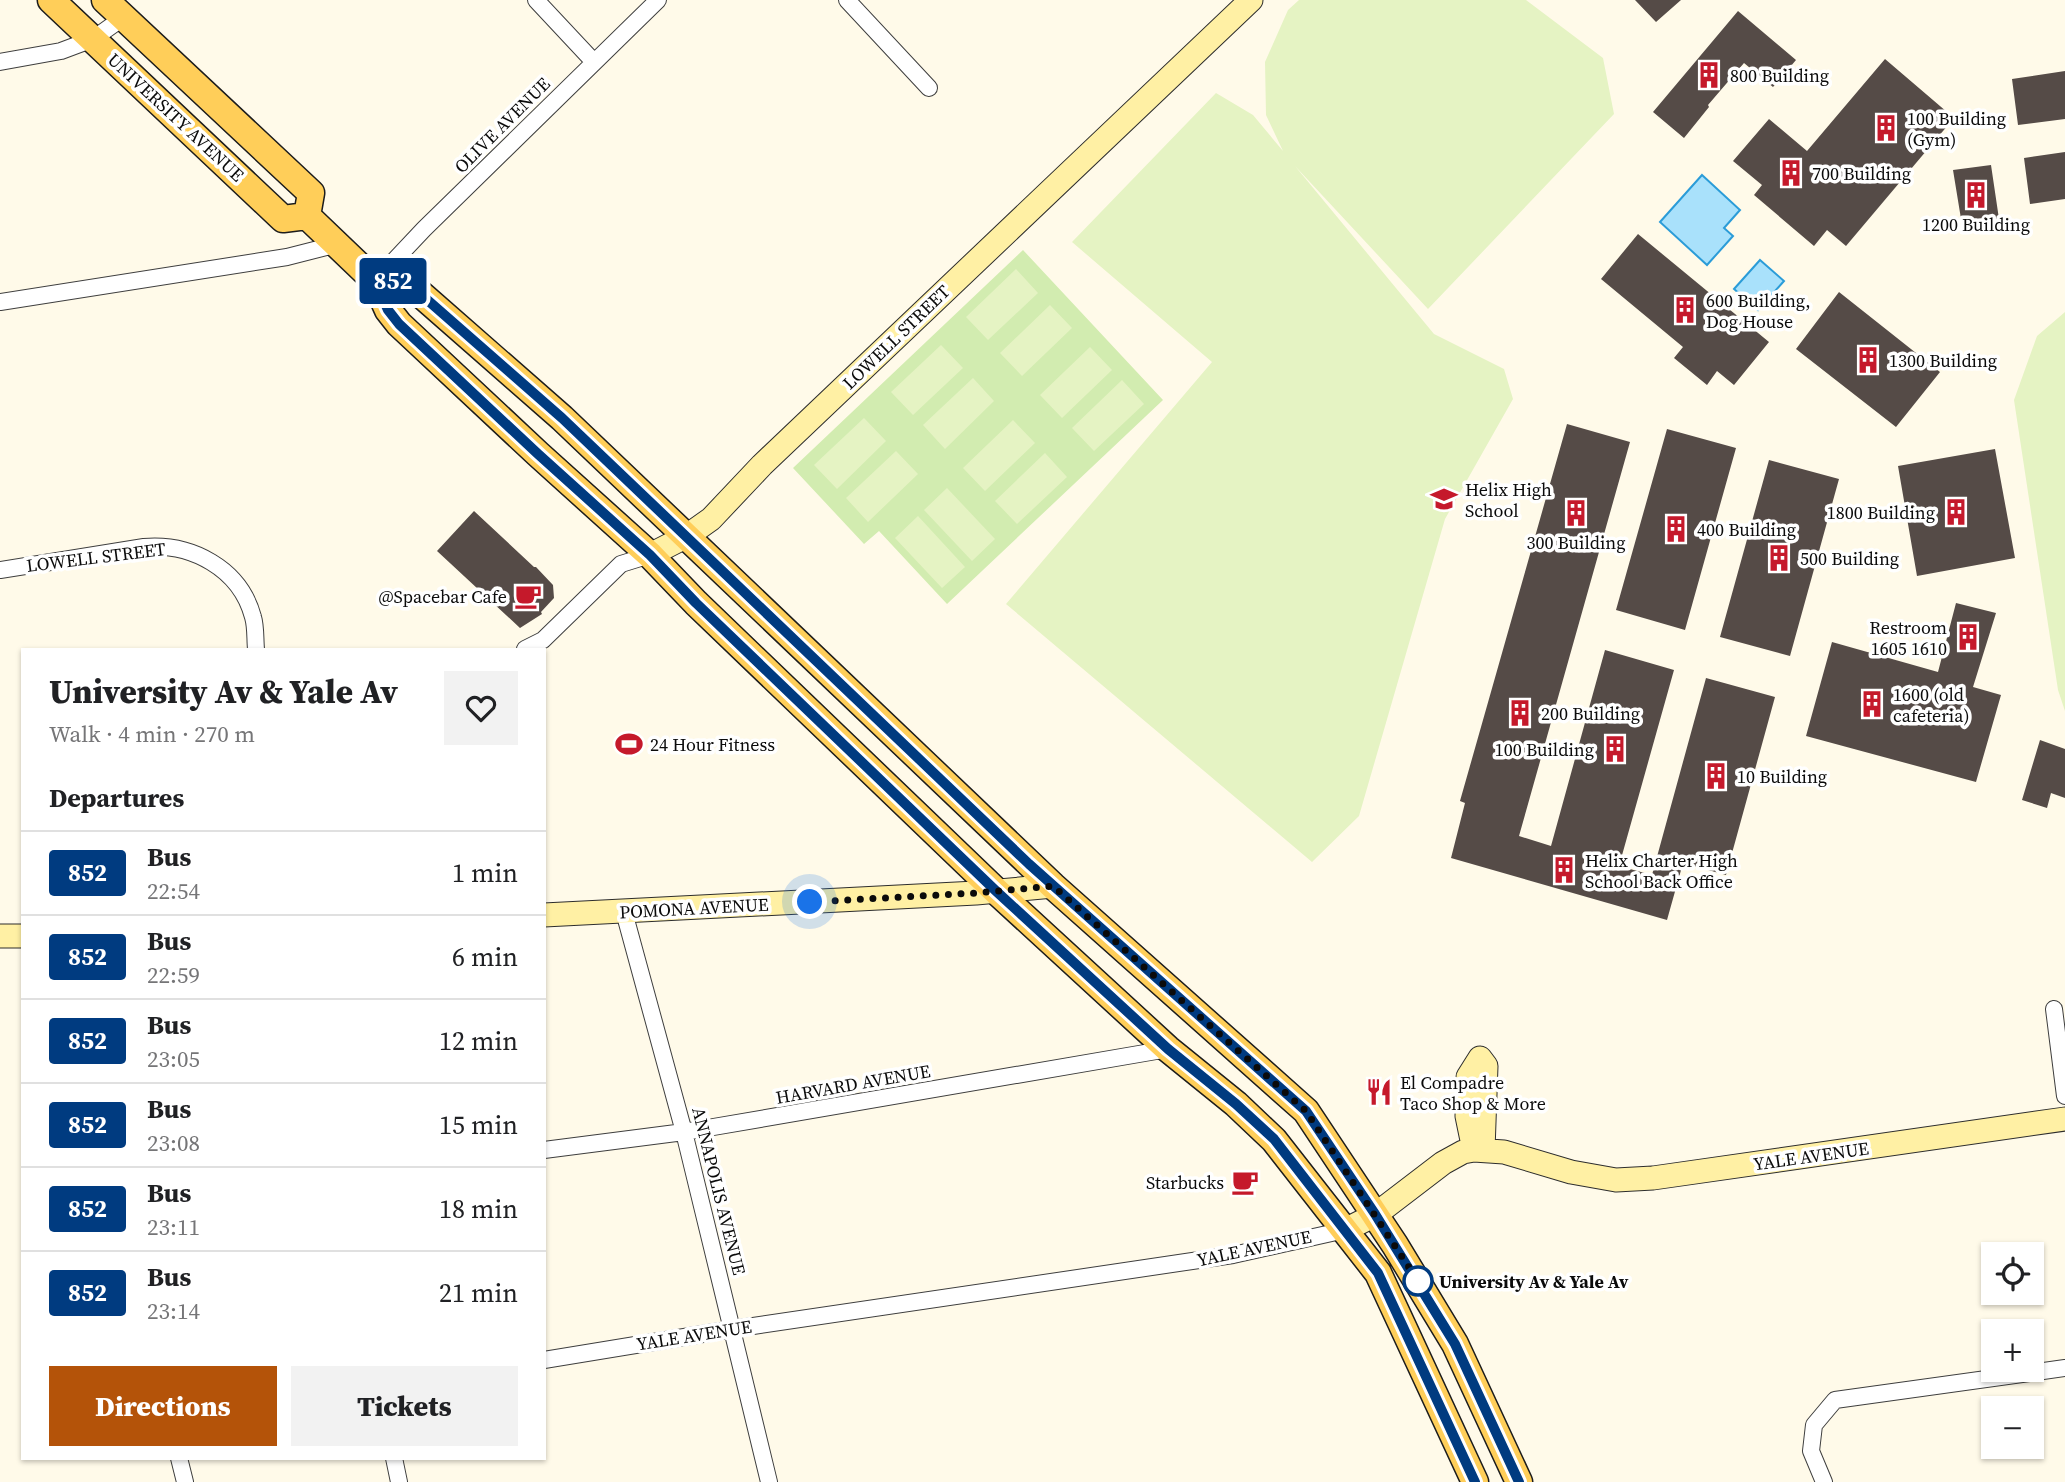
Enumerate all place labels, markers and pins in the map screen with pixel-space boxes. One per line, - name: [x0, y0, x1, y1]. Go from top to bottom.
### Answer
- building icon: 800 Building: [1694, 60, 1724, 90]
- place label: 800 Building: [1730, 63, 1829, 88]
- place label: 100 Building (Gym): [1907, 106, 2006, 152]
- building icon: 100 Building (Gym): [1871, 113, 1901, 143]
- building icon: 700 Building: [1776, 158, 1806, 188]
- place label: 700 Building: [1812, 161, 1911, 186]
- building icon: 1200 Building: [1961, 180, 1991, 210]
- place label: 1200 Building: [1922, 212, 2030, 237]
- place label: 600 Building, Dog House: [1706, 288, 1811, 334]
- building icon: 600 Building, Dog House: [1670, 295, 1700, 325]
- building icon: 1300 Building: [1853, 345, 1883, 375]
- place label: 1300 Building: [1889, 348, 1997, 373]
- place label: Helix High School: [1465, 477, 1552, 523]
- school or university icon: Helix High School: [1429, 484, 1459, 514]
- building icon: 1800 Building: [1941, 497, 1971, 527]
- building icon: 300 Building: [1561, 498, 1591, 528]
- place label: 1800 Building: [1827, 500, 1935, 525]
- building icon: 400 Building: [1661, 514, 1691, 544]
- place label: 400 Building: [1697, 517, 1796, 542]
- place label: 300 Building: [1526, 530, 1626, 555]
- building icon: 500 Building: [1764, 543, 1794, 573]
- place label: 500 Building: [1800, 546, 1899, 571]
- cafe icon: @Spacebar Cafe: [513, 581, 543, 611]
- place label: @Spacebar Cafe: [378, 584, 507, 609]
- place label: Restroom 1605 1610: [1869, 615, 1947, 661]
- building icon: Restroom 1605 1610: [1953, 622, 1983, 652]
- place label: 1600 (old cafeteria): [1893, 682, 1970, 728]
- building icon: 1600 (old cafeteria): [1857, 689, 1887, 719]
- building icon: 200 Building: [1505, 698, 1535, 728]
- place label: 200 Building: [1541, 701, 1640, 726]
- sports icon: 24 Hour Fitness: [614, 729, 644, 759]
- place label: 24 Hour Fitness: [650, 732, 775, 757]
- building icon: 100 Building: [1600, 734, 1630, 764]
- place label: 100 Building: [1495, 737, 1594, 762]
- building icon: 10 Building: [1701, 761, 1731, 791]
- place label: 10 Building: [1737, 764, 1827, 789]
- place label: Helix Charter High School Back Office: [1585, 848, 1738, 894]
- building icon: Helix Charter High School Back Office: [1549, 855, 1579, 885]
- place label: El Compadre Taco Shop & More: [1400, 1070, 1546, 1116]
- restaurant icon: El Compadre Taco Shop & More: [1364, 1077, 1394, 1107]
- cafe icon: Starbucks: [1230, 1167, 1260, 1197]
- place label: Starbucks: [1146, 1170, 1224, 1195]
- marker: University Av & Yale Av: [1403, 1266, 1433, 1296]
- place label: University Av & Yale Av: [1439, 1269, 1629, 1294]

